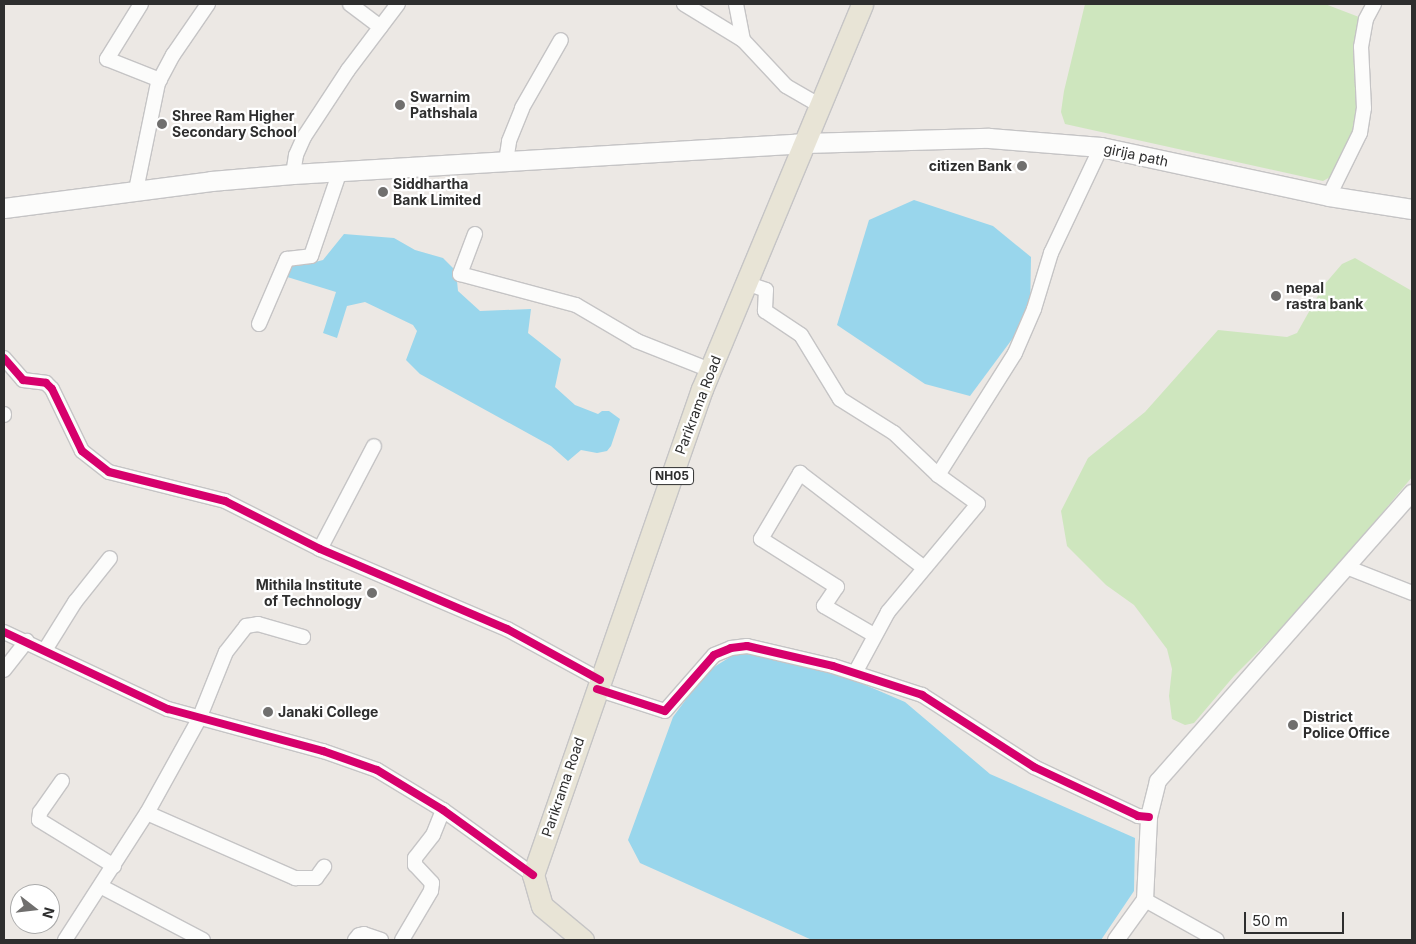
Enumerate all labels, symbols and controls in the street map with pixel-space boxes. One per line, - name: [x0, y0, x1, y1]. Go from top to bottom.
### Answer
- place label: Swarnim Pathshala: [410, 89, 478, 121]
- marker: Swarnim Pathshala: [394, 99, 406, 111]
- place label: Shree Ram Higher Secondary School: [172, 108, 297, 140]
- marker: Shree Ram Higher Secondary School: [156, 118, 168, 130]
- street label: girija path: [1102, 140, 1170, 170]
- place label: citizen Bank: [929, 158, 1012, 174]
- marker: citizen Bank: [1016, 160, 1028, 172]
- place label: Siddhartha Bank Limited: [393, 176, 481, 208]
- marker: Siddhartha Bank Limited: [377, 186, 389, 198]
- place label: nepal rastra bank: [1286, 280, 1363, 312]
- marker: nepal rastra bank: [1270, 290, 1282, 302]
- street label: Parikrama Road: [671, 353, 725, 457]
- road number: NH05: [650, 466, 694, 486]
- place label: Mithila Institute of Technology: [256, 577, 362, 610]
- marker: Mithila Institute of Technology: [366, 587, 378, 599]
- place label: Janaki College: [278, 704, 378, 720]
- marker: Janaki College: [262, 706, 274, 718]
- place label: District Police Office: [1303, 709, 1390, 742]
- marker: District Police Office: [1287, 719, 1299, 731]
- street label: Parikrama Road: [538, 735, 588, 839]
- north arrow: [10, 884, 60, 934]
- scale bar: [1246, 902, 1346, 934]
- text: N: [39, 906, 59, 920]
- text: 50 m: [1252, 911, 1288, 930]

